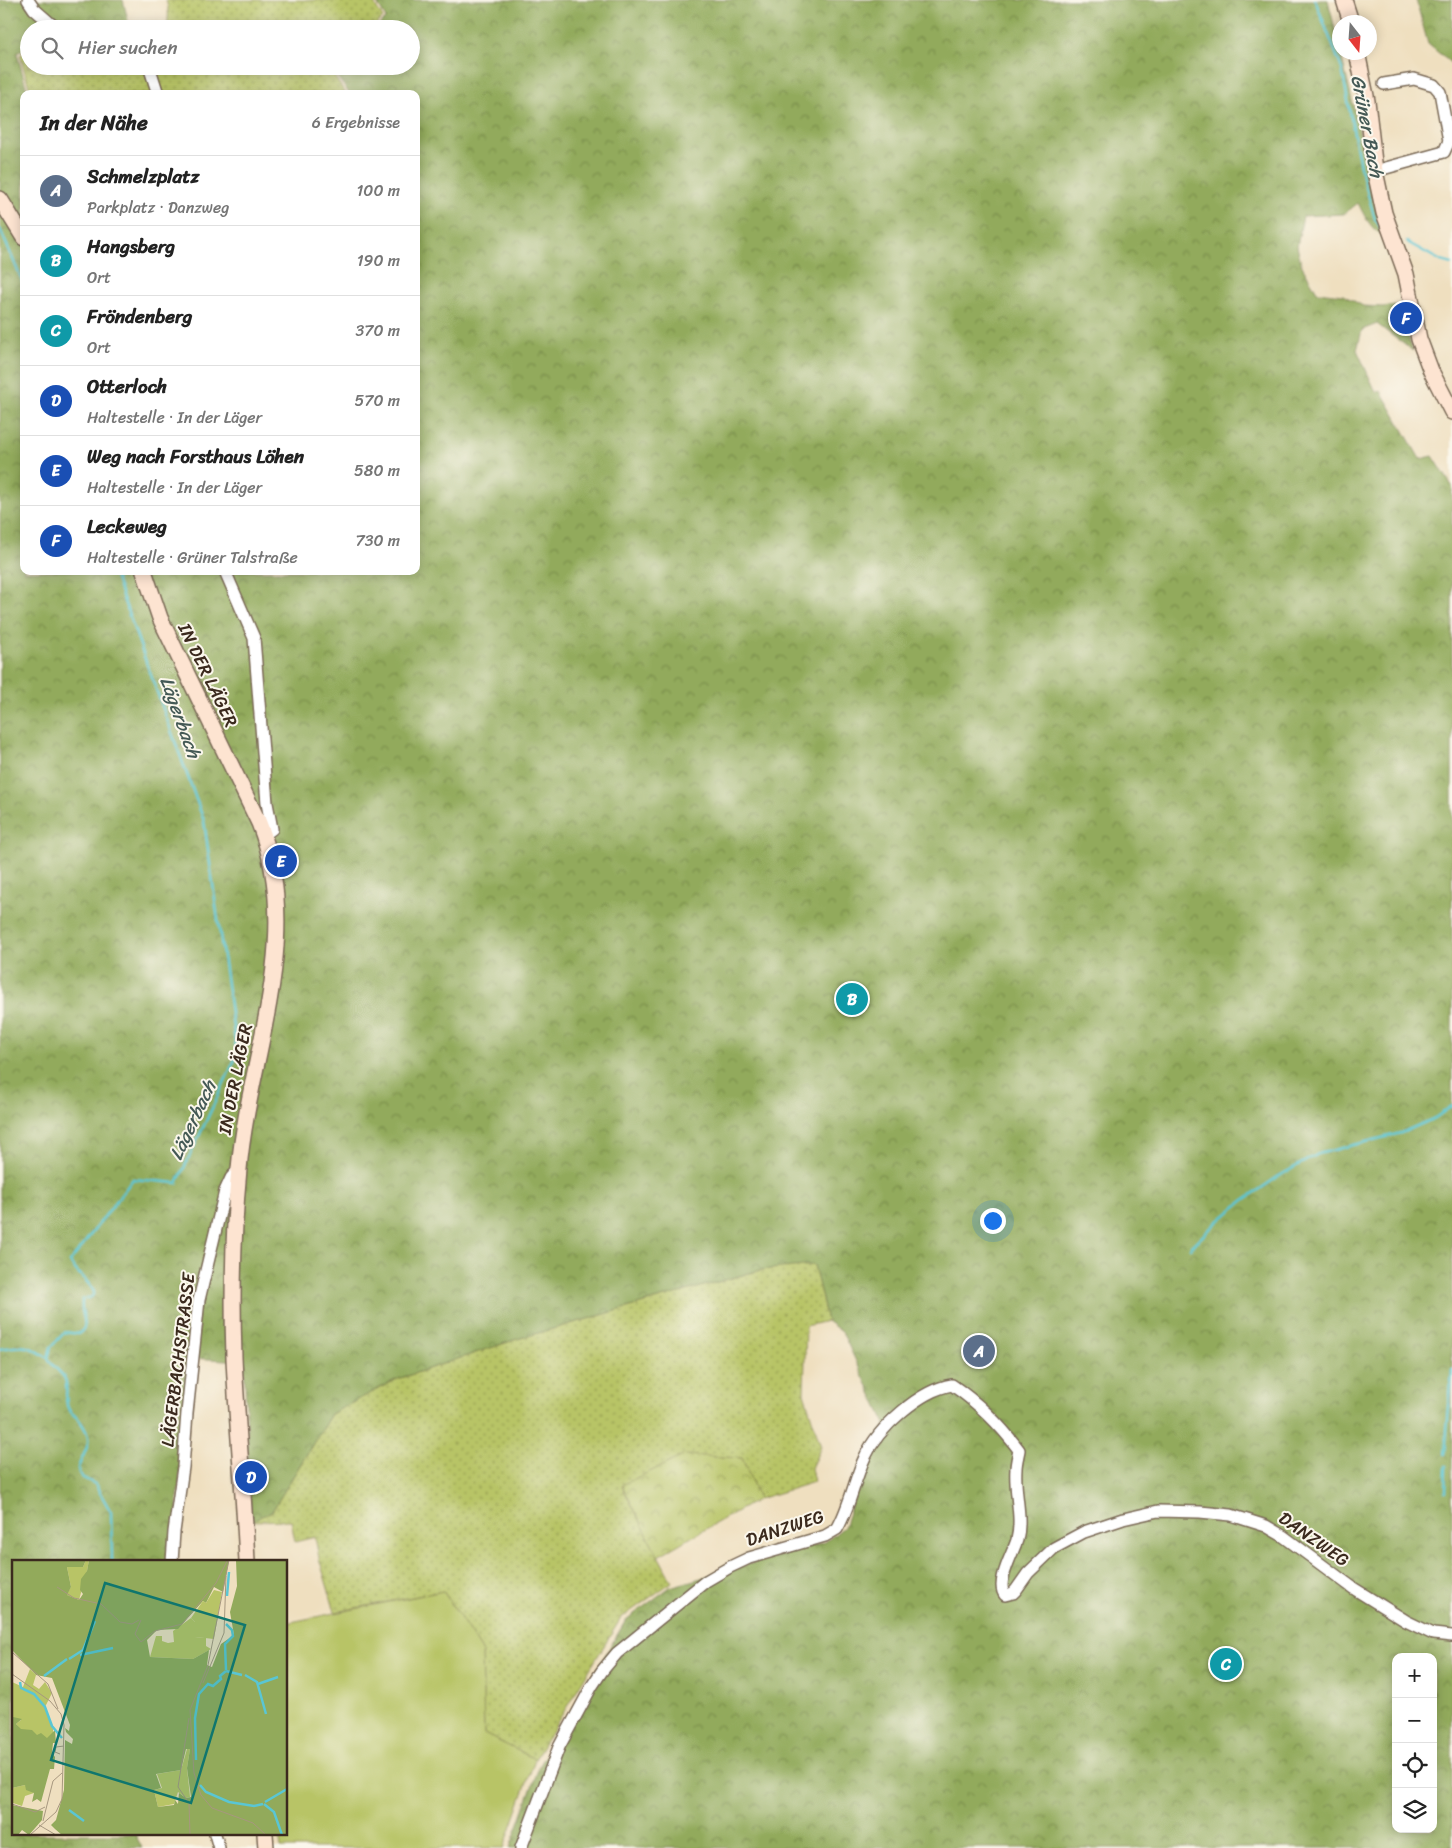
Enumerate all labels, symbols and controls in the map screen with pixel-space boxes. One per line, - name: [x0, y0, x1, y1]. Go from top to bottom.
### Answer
- north arrow: [1332, 15, 1377, 60]
- search box: [20, 20, 420, 75]
- text: Hier suchen: [78, 31, 178, 64]
- icon: search: [38, 34, 66, 62]
- water label: Grüner Bach: [1341, 72, 1394, 182]
- text: In der Nähe: [40, 104, 148, 142]
- text: 6 Ergebnisse: [312, 108, 400, 137]
- text: Schmelzplatz: [87, 160, 199, 193]
- text: A: [51, 176, 61, 205]
- text: 100 m: [356, 176, 400, 205]
- text: Parkplatz · Danzweg: [87, 193, 229, 222]
- text: Hangsberg: [87, 230, 175, 263]
- text: B: [51, 246, 61, 275]
- text: 190 m: [357, 246, 400, 275]
- text: Ort: [87, 263, 111, 292]
- pin: F: [1390, 299, 1422, 337]
- text: Fröndenberg: [87, 300, 192, 333]
- text: C: [51, 316, 61, 345]
- text: 370 m: [356, 316, 400, 345]
- text: Ort: [87, 333, 111, 362]
- text: Otterloch: [87, 370, 167, 403]
- text: D: [51, 386, 61, 415]
- text: 570 m: [355, 386, 400, 415]
- text: Haltestelle · In der Läger: [87, 403, 262, 432]
- text: Weg nach Forsthaus Löhen: [87, 440, 304, 473]
- text: E: [52, 456, 60, 485]
- text: 580 m: [354, 456, 400, 485]
- text: Haltestelle · In der Läger: [87, 473, 262, 502]
- text: Leckeweg: [87, 510, 167, 543]
- text: F: [52, 526, 60, 555]
- text: 730 m: [356, 526, 400, 555]
- text: Haltestelle · Grüner Talstraße: [87, 543, 298, 572]
- street label: IN DER LÄGER: [169, 617, 247, 733]
- water label: Lägerbach: [151, 672, 211, 764]
- pin: E: [265, 842, 297, 880]
- pin: B: [836, 980, 868, 1018]
- street label: IN DER LÄGER: [208, 1020, 261, 1138]
- water label: Lägerbach: [160, 1073, 226, 1166]
- your location: [980, 1208, 1006, 1234]
- street label: LÄGERBACHSTRASSE: [151, 1270, 205, 1449]
- pin: A: [963, 1332, 995, 1370]
- pin: D: [235, 1458, 267, 1496]
- street label: DANZWEG: [742, 1500, 828, 1556]
- street label: DANZWEG: [1272, 1503, 1356, 1575]
- inset map: [12, 1560, 288, 1836]
- pin: C: [1210, 1645, 1242, 1683]
- map controls: [1392, 1653, 1437, 1833]
- button: +: [1392, 1653, 1437, 1698]
- button: −: [1392, 1698, 1437, 1743]
- button: locate: [1392, 1743, 1437, 1788]
- button: layers: [1392, 1788, 1437, 1833]

